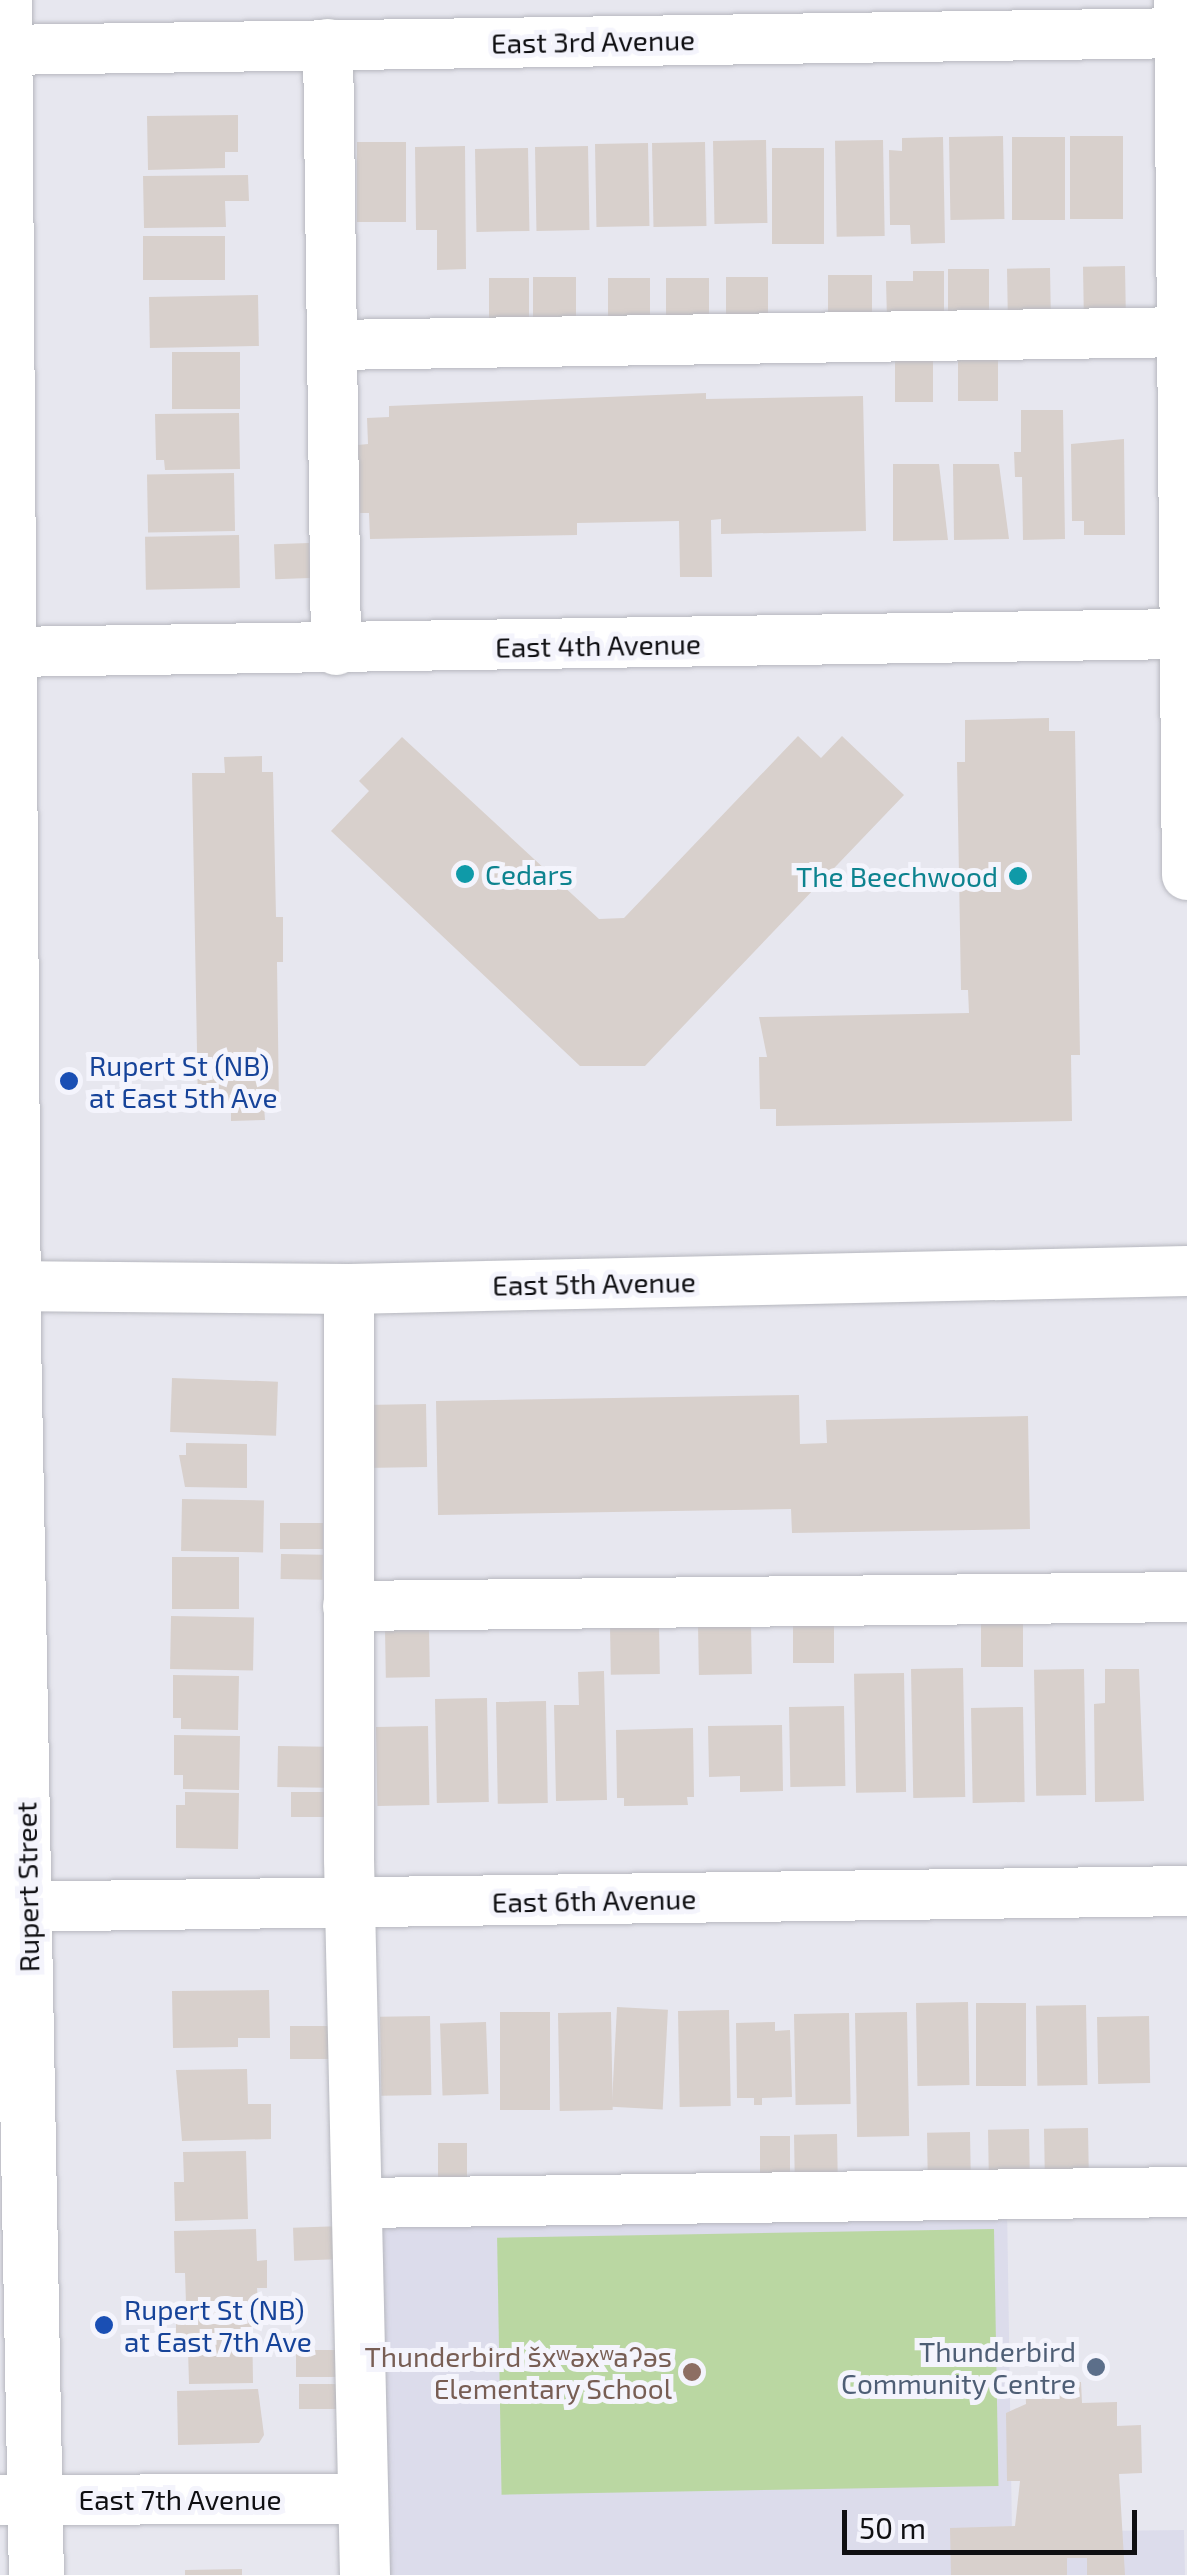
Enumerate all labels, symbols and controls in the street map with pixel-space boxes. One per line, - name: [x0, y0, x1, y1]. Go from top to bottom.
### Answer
- street label: East 3rd Avenue: [490, 22, 696, 60]
- street label: East 4th Avenue: [495, 626, 701, 664]
- place label: Cedars: [485, 857, 573, 891]
- place label: The Beechwood: [796, 859, 998, 893]
- marker: Cedars: [454, 863, 476, 885]
- marker: The Beechwood: [1007, 865, 1029, 887]
- place label: Rupert St (NB) at East 5th Ave: [89, 1048, 278, 1114]
- marker: Rupert St (NB) at East 5th Ave: [58, 1070, 80, 1092]
- street label: East 5th Avenue: [492, 1264, 696, 1302]
- street label: Rupert Street: [9, 1801, 45, 1973]
- street label: East 6th Avenue: [491, 1881, 697, 1919]
- place label: Rupert St (NB) at East 7th Ave: [124, 2292, 313, 2358]
- marker: Rupert St (NB) at East 7th Ave: [93, 2314, 115, 2336]
- place label: Thunderbird Community Centre: [840, 2334, 1076, 2400]
- place label: Thunderbird šxʷəxʷaʔəs Elementary School: [364, 2339, 672, 2405]
- marker: Thunderbird Community Centre: [1085, 2356, 1107, 2378]
- marker: Thunderbird šxʷəxʷaʔəs Elementary School: [681, 2361, 703, 2383]
- street label: East 7th Avenue: [78, 2482, 282, 2516]
- scale bar: [847, 2490, 1142, 2552]
- text: 50 m: [859, 2509, 926, 2545]

